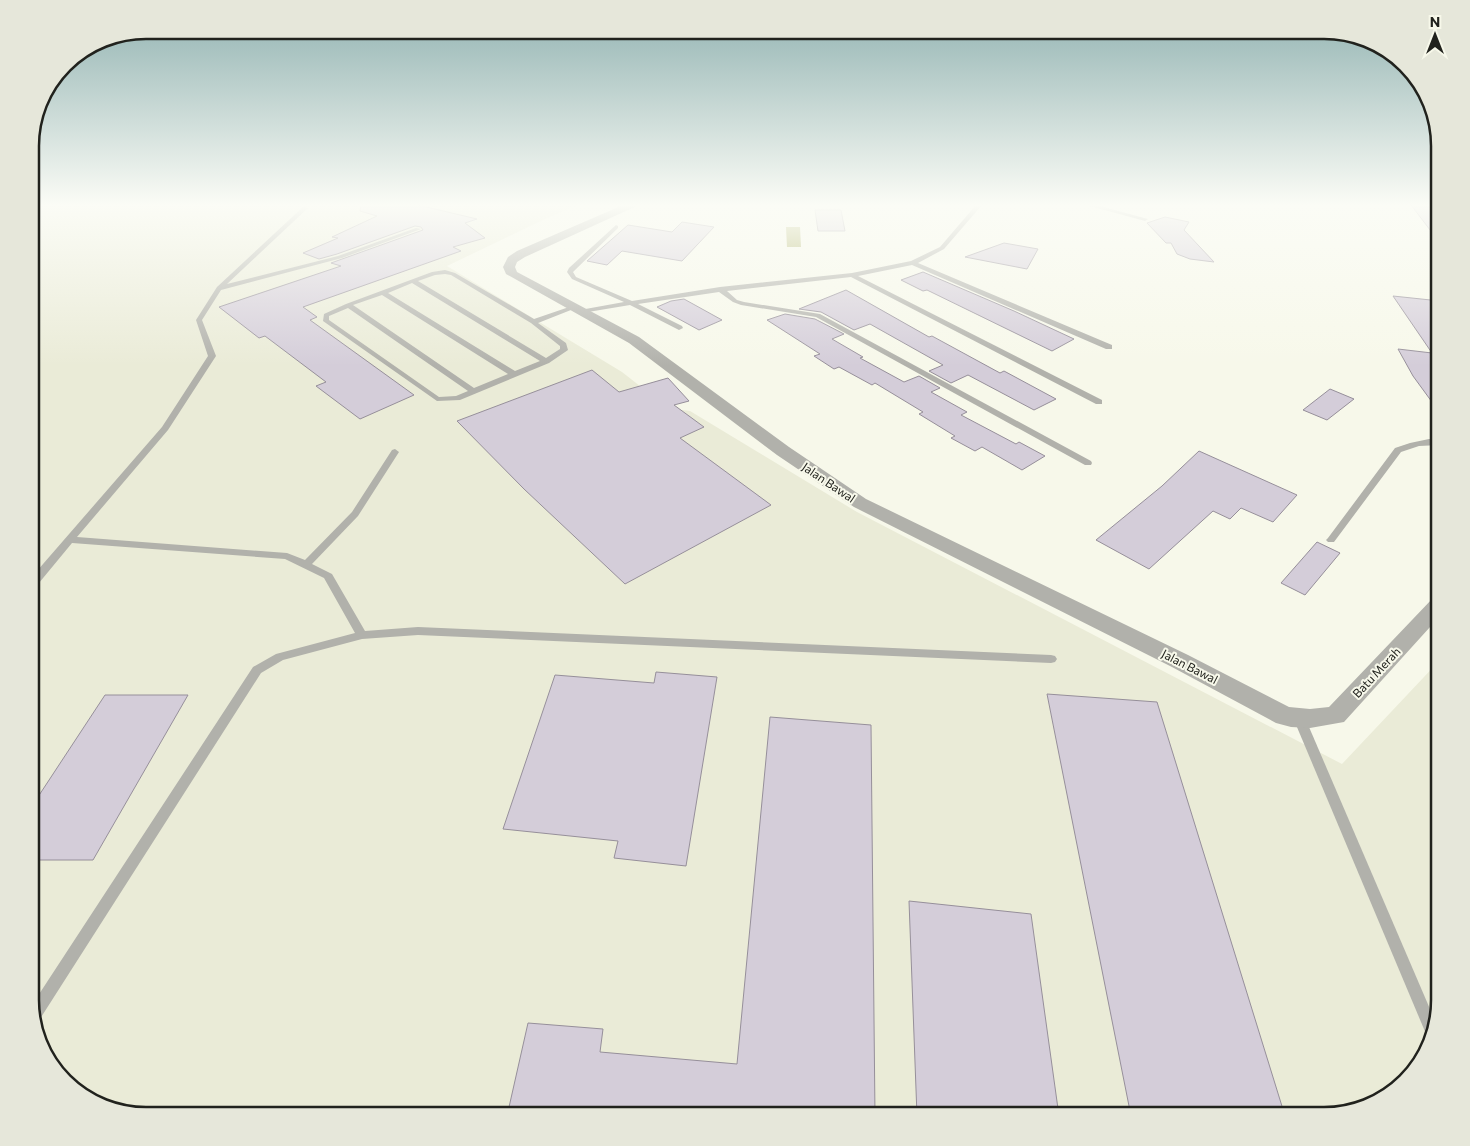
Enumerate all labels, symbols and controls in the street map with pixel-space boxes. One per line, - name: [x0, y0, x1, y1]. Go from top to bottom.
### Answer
- north arrow: [1410, 10, 1460, 60]
- text: N: [1430, 13, 1440, 30]
- street label: Jalan Bawal: [799, 459, 858, 506]
- street label: Batu Merah: [1349, 644, 1403, 700]
- street label: Jalan Bawal: [1159, 646, 1220, 687]

